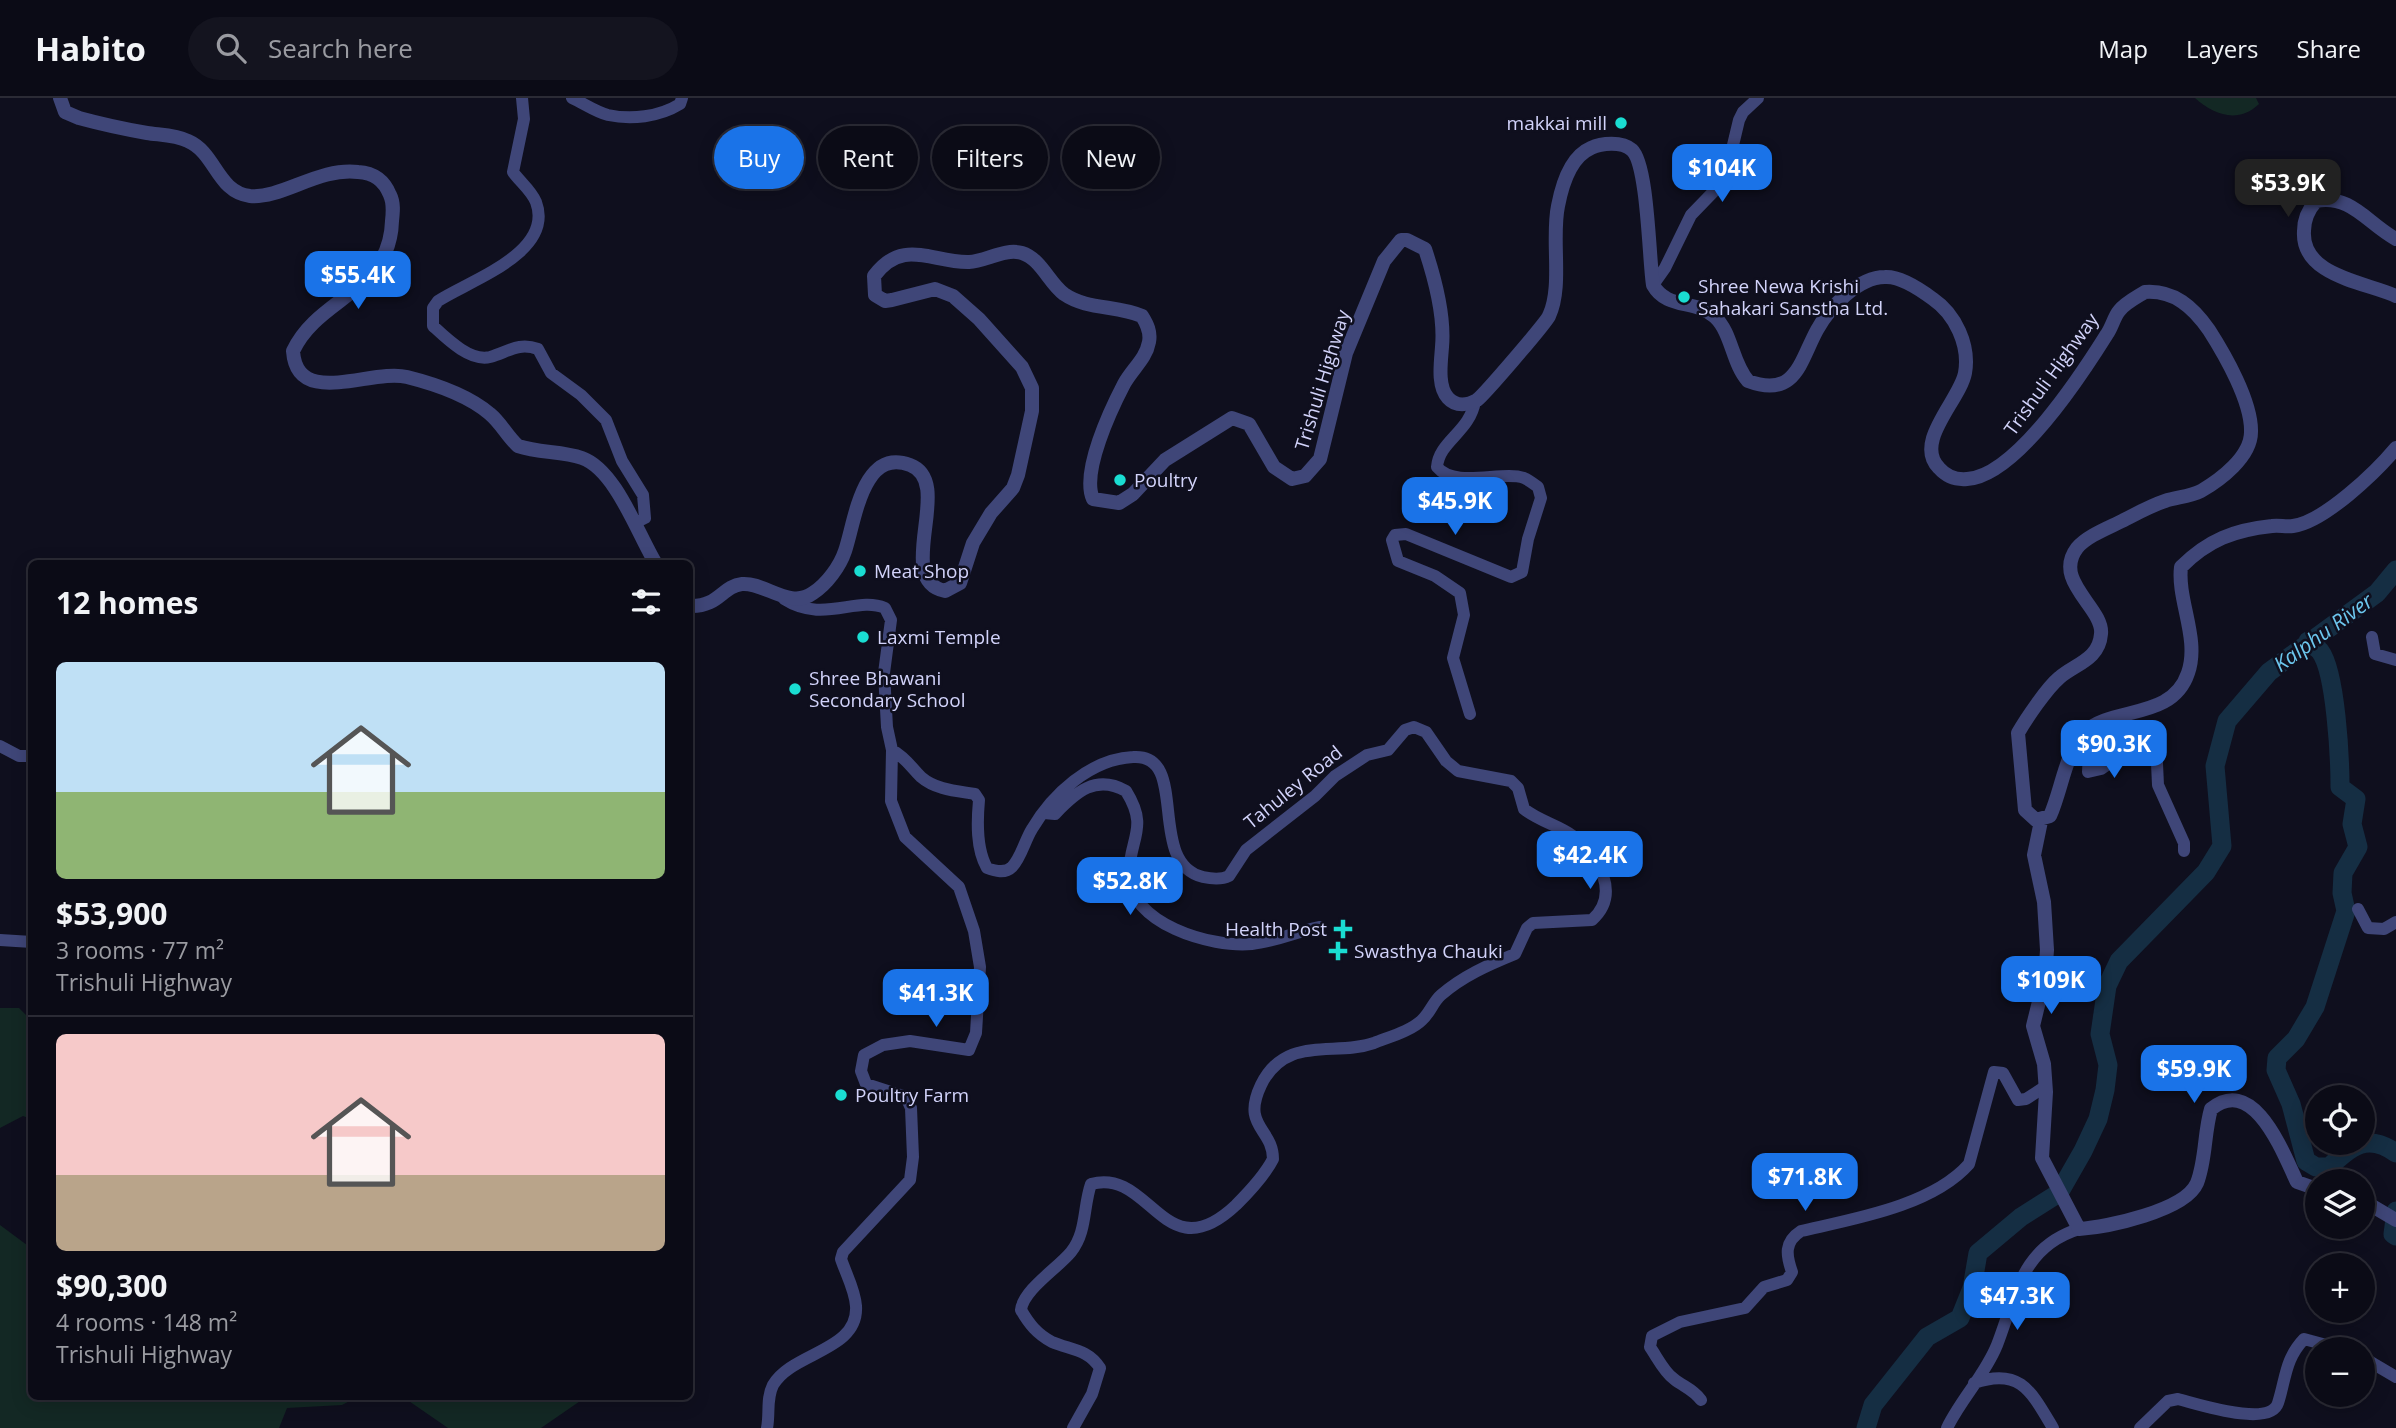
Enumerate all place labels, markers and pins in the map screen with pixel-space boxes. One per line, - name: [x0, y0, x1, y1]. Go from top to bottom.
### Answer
- place label: makkai mill: [1507, 110, 1607, 136]
- marker: makkai mill: [1613, 115, 1629, 131]
- pin: $104K: [1673, 144, 1771, 204]
- pin: $53.9K: [2231, 159, 2345, 219]
- pin: $55.4K: [301, 252, 415, 311]
- place label: Shree Newa Krishi Sahakari Sanstha Ltd.: [1698, 273, 1888, 321]
- marker: Shree Newa Krishi Sahakari Sanstha Ltd.: [1676, 289, 1692, 305]
- place label: Poultry: [1134, 467, 1198, 493]
- marker: Poultry: [1112, 472, 1128, 488]
- pin: $45.9K: [1398, 478, 1512, 537]
- place label: Meat Shop: [874, 558, 969, 584]
- marker: Meat Shop: [852, 563, 868, 579]
- place label: Laxmi Temple: [877, 624, 1001, 650]
- marker: Laxmi Temple: [855, 629, 871, 645]
- place label: Shree Bhawani Secondary School: [809, 665, 966, 713]
- marker: Shree Bhawani Secondary School: [787, 681, 803, 697]
- pin: $90.3K: [2057, 720, 2171, 780]
- pin: $42.4K: [1533, 832, 1647, 891]
- pin: $52.8K: [1073, 858, 1187, 917]
- place label: Health Post: [1225, 916, 1327, 942]
- marker: Health Post: [1333, 919, 1353, 939]
- place label: Swasthya Chauki: [1354, 938, 1503, 964]
- marker: Swasthya Chauki: [1328, 941, 1348, 961]
- pin: $109K: [2002, 956, 2100, 1016]
- pin: $41.3K: [879, 970, 993, 1029]
- pin: $59.9K: [2137, 1046, 2251, 1105]
- place label: Poultry Farm: [855, 1082, 969, 1108]
- marker: Poultry Farm: [833, 1087, 849, 1103]
- pin: $71.8K: [1748, 1154, 1862, 1213]
- pin: $47.3K: [1960, 1272, 2074, 1332]

